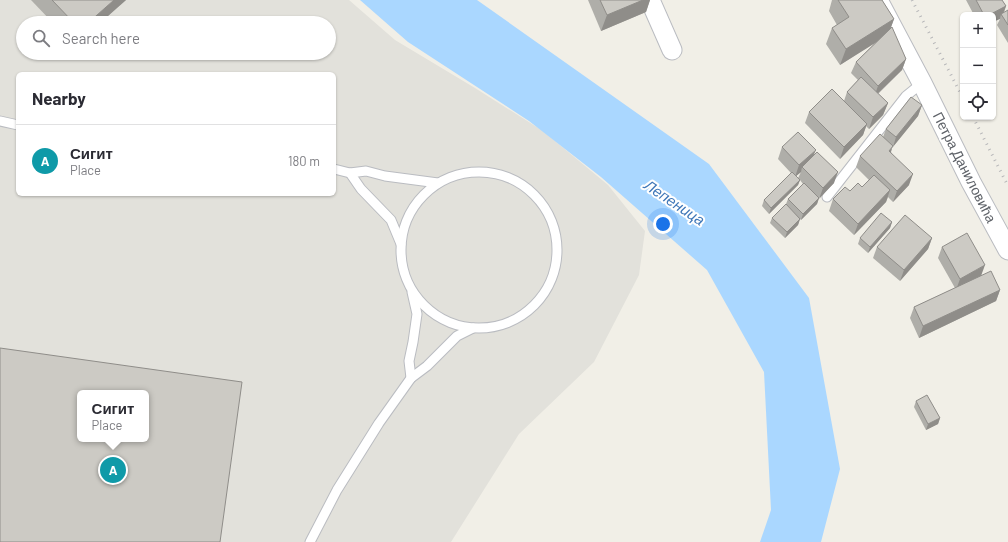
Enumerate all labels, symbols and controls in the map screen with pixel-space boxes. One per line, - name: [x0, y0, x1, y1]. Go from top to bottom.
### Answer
- map controls: [960, 12, 996, 120]
- button: +: [960, 12, 996, 48]
- search box: [16, 16, 336, 60]
- icon: search: [30, 27, 52, 49]
- text: Search here: [62, 29, 140, 47]
- button: −: [960, 48, 996, 84]
- button: locate: [960, 84, 996, 120]
- text: Nearby: [32, 88, 86, 108]
- street label: Петра Даниловића: [930, 109, 1000, 225]
- text: Сигит: [70, 144, 113, 162]
- text: A: [41, 153, 49, 169]
- text: 180 m: [288, 153, 320, 169]
- text: Place: [70, 162, 101, 178]
- water label: Лепеница: [641, 175, 709, 229]
- your location: [653, 214, 673, 234]
- popup: [77, 390, 149, 442]
- text: Сигит: [92, 399, 134, 417]
- text: Place: [92, 417, 123, 433]
- pin: A: [100, 455, 126, 485]

